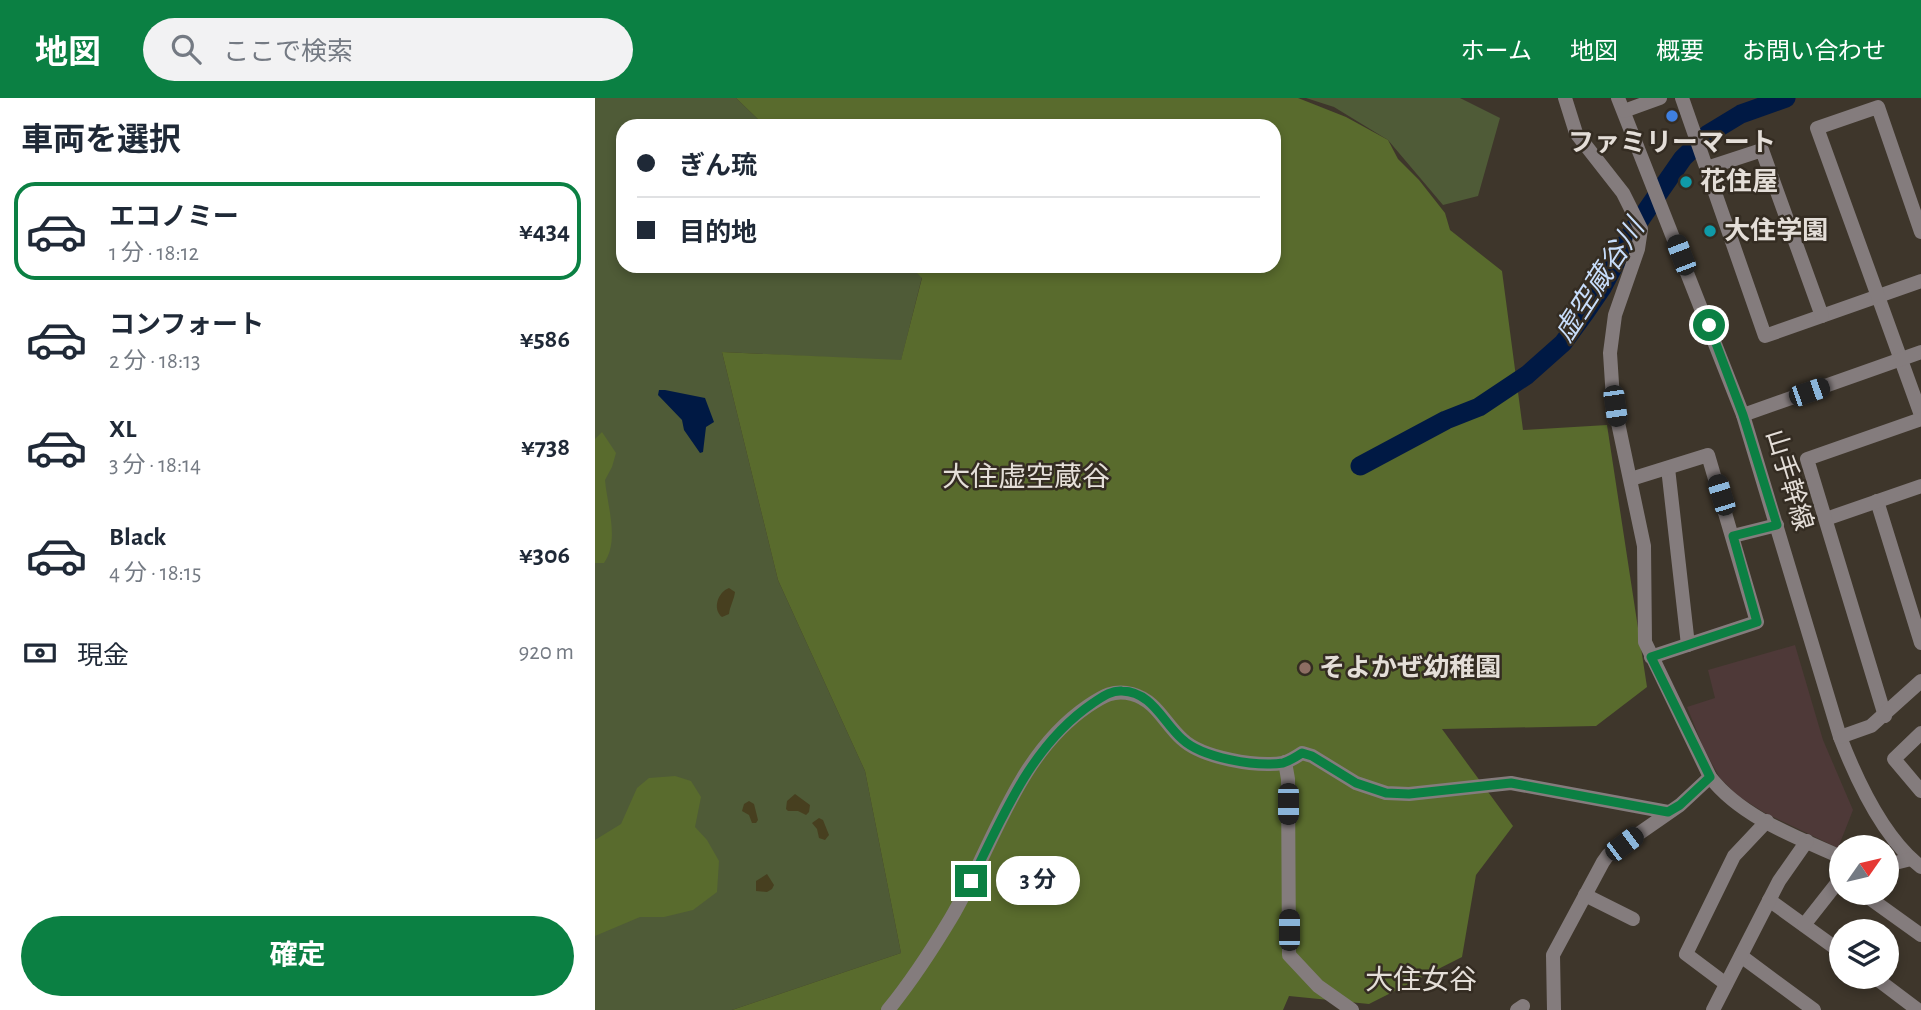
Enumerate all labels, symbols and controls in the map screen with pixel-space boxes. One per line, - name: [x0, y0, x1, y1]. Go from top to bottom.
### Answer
- search box: [143, 18, 633, 81]
- icon: search: [167, 30, 205, 68]
- text: 地図: [35, 37, 101, 70]
- text: ここで検索: [223, 39, 353, 65]
- text: ホーム: [1461, 40, 1532, 64]
- text: 地図: [1570, 40, 1618, 64]
- text: 概要: [1656, 40, 1704, 64]
- text: お問い合わせ: [1742, 40, 1886, 64]
- marker: ファミリーマート: [1664, 108, 1680, 124]
- text: 車両を選択: [21, 124, 181, 156]
- place label: ファミリーマート: [1568, 130, 1776, 156]
- text: ぎん琉: [679, 153, 757, 179]
- place label: 花住屋: [1700, 167, 1778, 195]
- marker: 花住屋: [1678, 174, 1694, 190]
- icon: car: [25, 200, 88, 263]
- text: エコノミー: [109, 204, 239, 230]
- water label: 虚空蔵谷川: [1548, 211, 1651, 347]
- place label: 大住学園: [1724, 216, 1828, 244]
- text: ¥434: [519, 218, 570, 244]
- text: 目的地: [679, 220, 757, 246]
- marker: 大住学園: [1702, 223, 1718, 239]
- car: [1664, 232, 1699, 278]
- text: 1 分 · 18:12: [109, 242, 199, 265]
- icon: car: [25, 308, 88, 371]
- route start: [1693, 309, 1725, 341]
- text: コンフォート: [109, 312, 264, 338]
- text: ¥586: [520, 326, 570, 352]
- text: 2 分 · 18:13: [109, 350, 201, 373]
- car: [1786, 375, 1833, 409]
- car: [1602, 384, 1629, 428]
- icon: car: [25, 416, 88, 479]
- text: XL: [109, 416, 136, 442]
- street label: 山手幹線: [1761, 426, 1818, 534]
- text: ¥738: [521, 434, 570, 460]
- text: 3 分 · 18:14: [109, 454, 201, 477]
- district label: 大住虚空蔵谷: [942, 462, 1110, 492]
- car: [1705, 472, 1738, 518]
- icon: car: [25, 524, 88, 587]
- text: Black: [109, 524, 166, 550]
- text: ¥306: [519, 542, 570, 568]
- text: 4 分 · 18:15: [109, 562, 201, 585]
- icon: cash: [21, 634, 59, 672]
- text: 920 m: [518, 641, 574, 664]
- text: 現金: [77, 643, 129, 669]
- place label: そよかぜ幼稚園: [1319, 653, 1501, 681]
- marker: そよかぜ幼稚園: [1297, 660, 1313, 676]
- car: [1278, 783, 1299, 825]
- car: [1601, 823, 1648, 865]
- north arrow: [1829, 835, 1899, 905]
- map controls: [1829, 835, 1899, 989]
- callout: 3 分: [995, 856, 1080, 906]
- route end: [955, 865, 987, 897]
- text: 3 分: [1020, 869, 1056, 892]
- car: [1279, 909, 1300, 951]
- button: 確定: [21, 916, 574, 996]
- button: layers: [1829, 919, 1899, 989]
- district label: 大住女谷: [1365, 965, 1477, 995]

